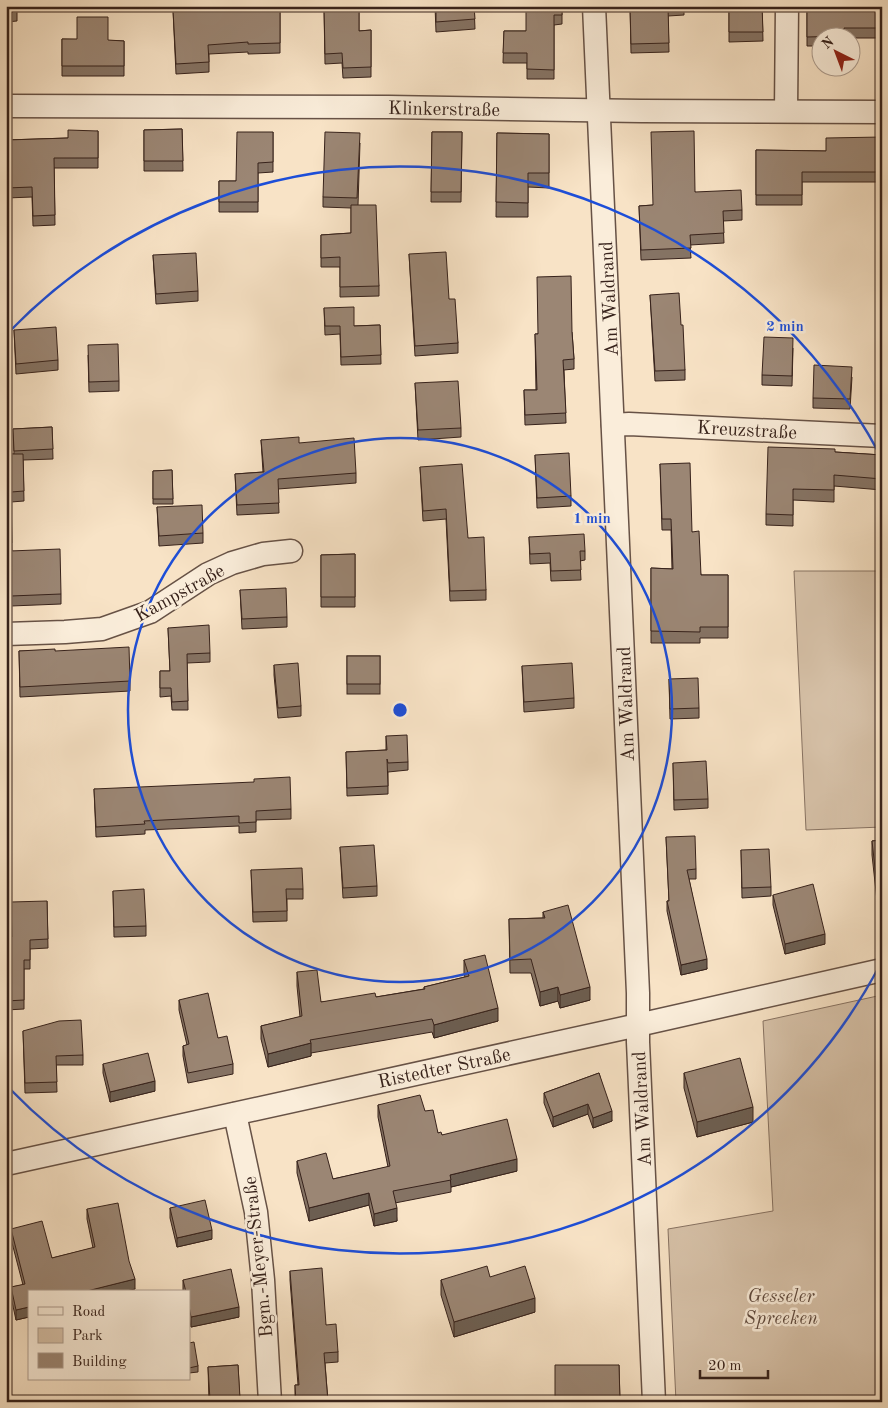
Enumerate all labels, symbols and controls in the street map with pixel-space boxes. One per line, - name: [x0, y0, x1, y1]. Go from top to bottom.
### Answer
- north arrow: [810, 28, 860, 78]
- text: N: [819, 34, 837, 52]
- street label: Klinkerstraße: [388, 100, 500, 121]
- street label: Am Waldrand: [598, 241, 623, 357]
- text: 2 min: [766, 320, 804, 335]
- street label: Kreuzstraße: [696, 419, 797, 444]
- text: 1 min: [573, 512, 611, 527]
- street label: Kampstraße: [132, 562, 228, 627]
- street label: Am Waldrand: [616, 646, 639, 762]
- centre of rings: [391, 701, 409, 719]
- street label: Ristedter Straße: [376, 1046, 513, 1093]
- street label: Am Waldrand: [631, 1051, 656, 1167]
- street label: Bgm.-Meyer-Straße: [242, 1175, 277, 1339]
- park label: Gesseler Spreeken: [744, 1288, 818, 1329]
- legend: [28, 1290, 190, 1380]
- text: Road: [72, 1305, 106, 1320]
- text: Park: [72, 1329, 103, 1344]
- scale bar: [700, 1348, 768, 1380]
- text: Building: [72, 1355, 127, 1370]
- text: 20 m: [708, 1359, 742, 1374]

